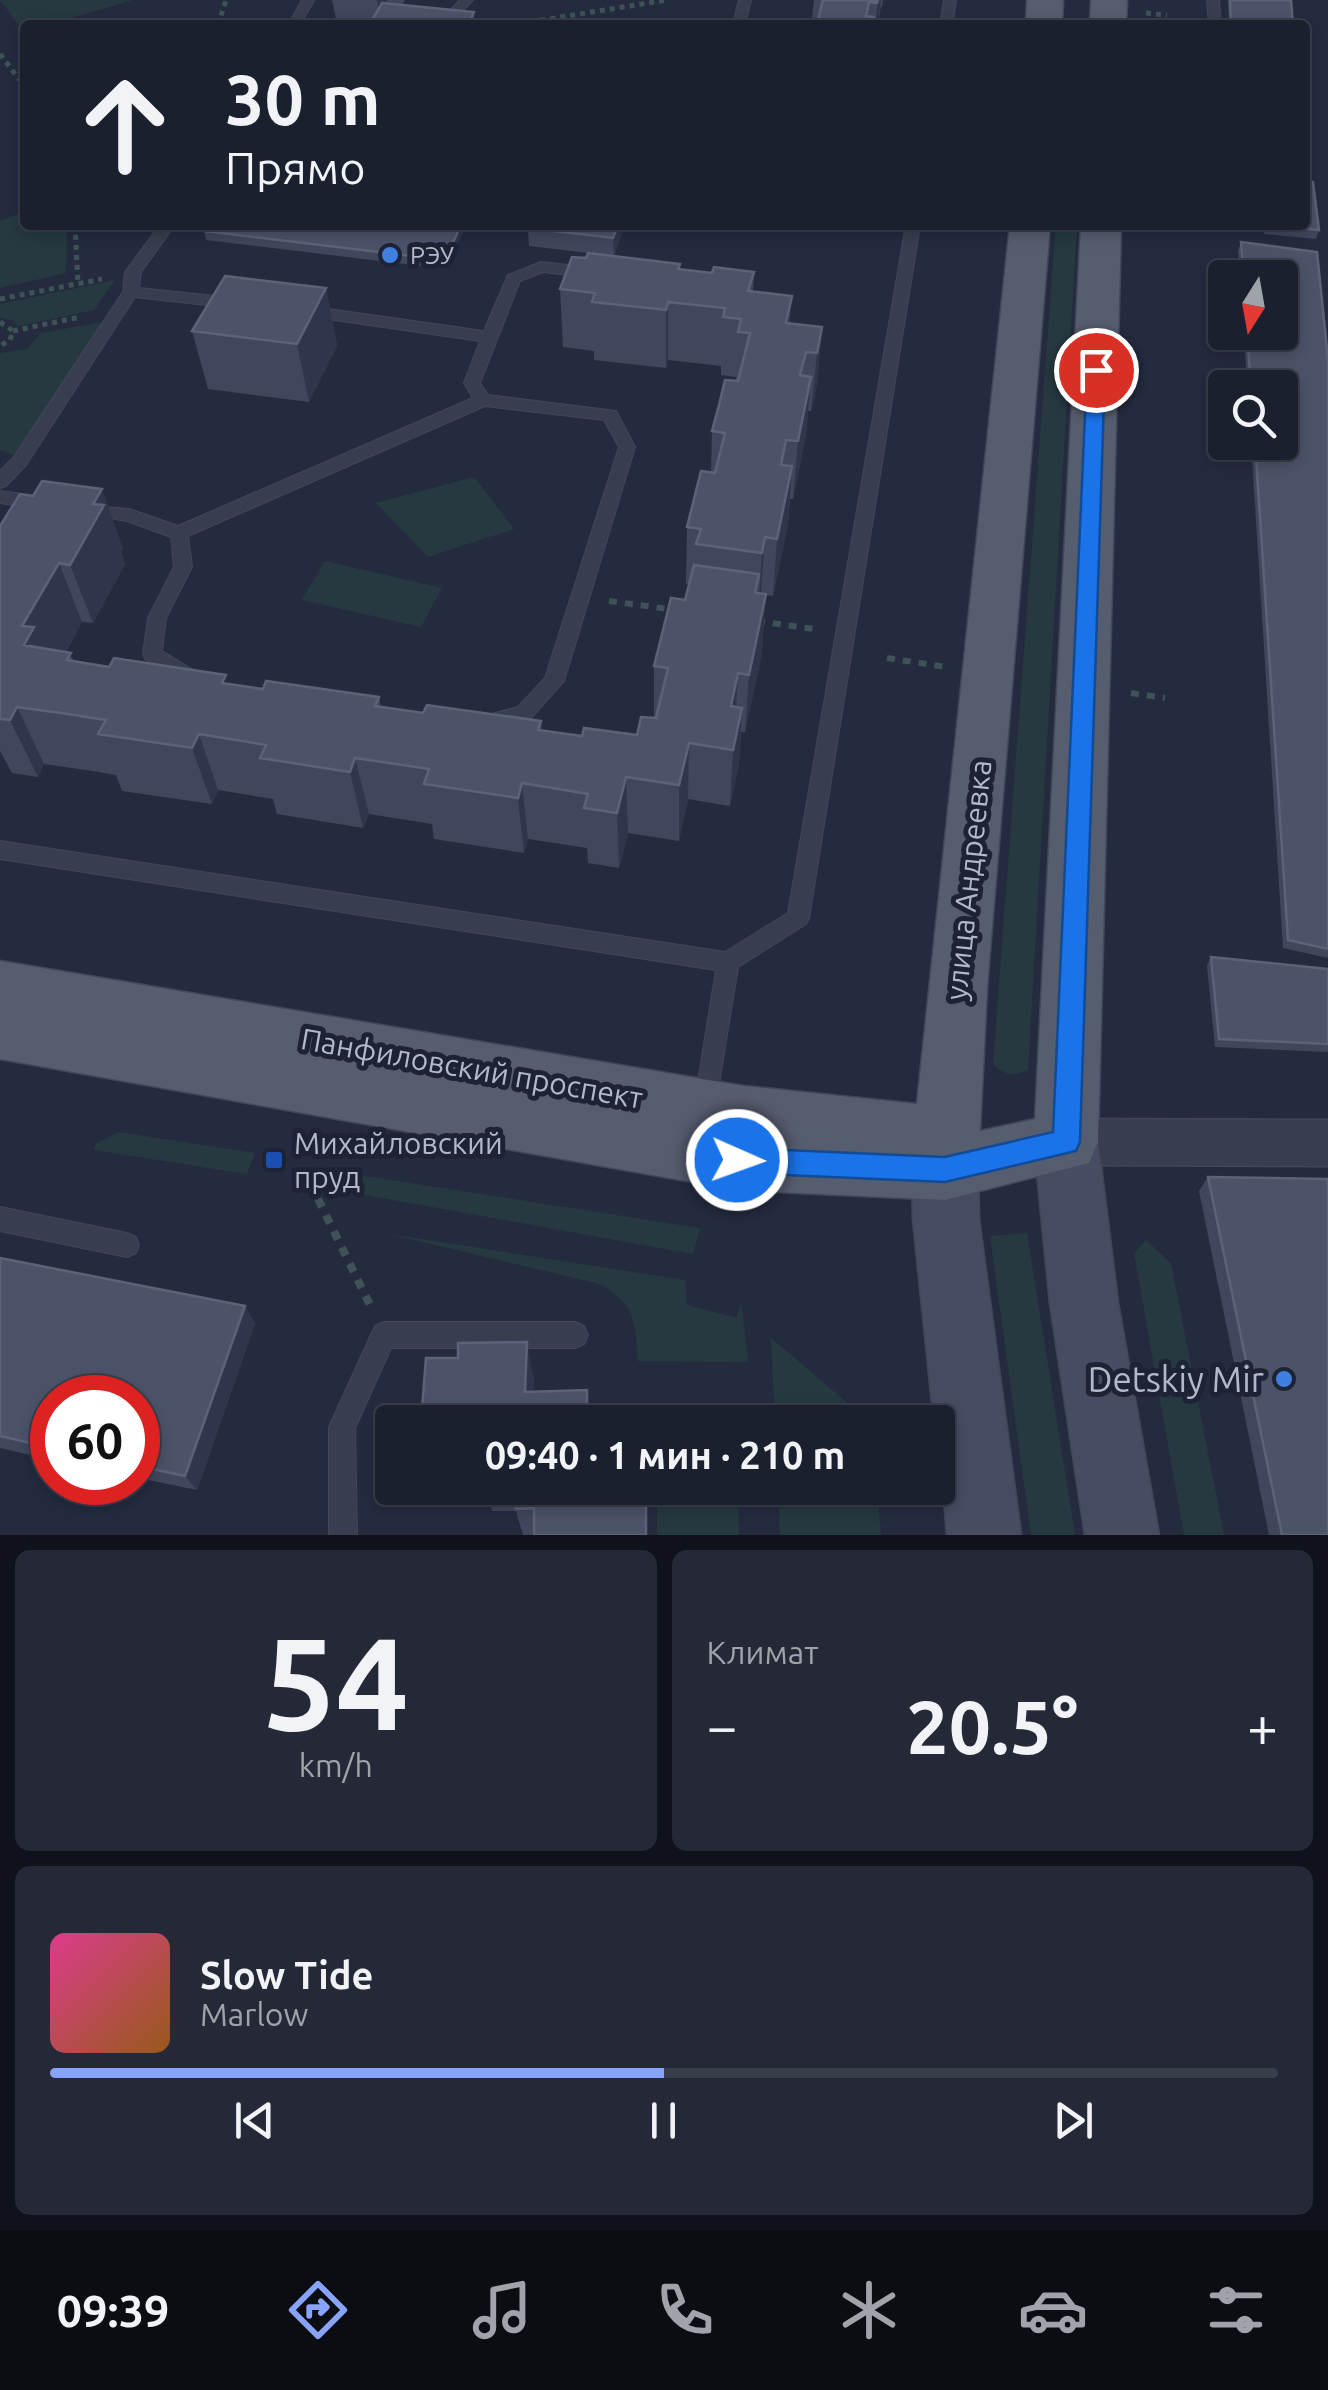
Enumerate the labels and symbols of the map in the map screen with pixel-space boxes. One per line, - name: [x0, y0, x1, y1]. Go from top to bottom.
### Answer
- place label: РЭУ: [410, 241, 454, 269]
- marker: РЭУ: [379, 244, 401, 266]
- north arrow: [1208, 260, 1298, 350]
- pin: [1054, 328, 1139, 413]
- street label: улица Андреевка: [938, 758, 998, 1002]
- street label: Панфиловский проспект: [298, 1021, 646, 1115]
- position arrow: [685, 1108, 789, 1212]
- place label: Михайловский пруд: [294, 1126, 503, 1194]
- marker: Михайловский пруд: [263, 1149, 285, 1171]
- place label: Detskiy Mir: [1088, 1359, 1264, 1399]
- marker: Detskiy Mir: [1273, 1368, 1295, 1390]
- speed limit sign: 60: [30, 1375, 160, 1505]

